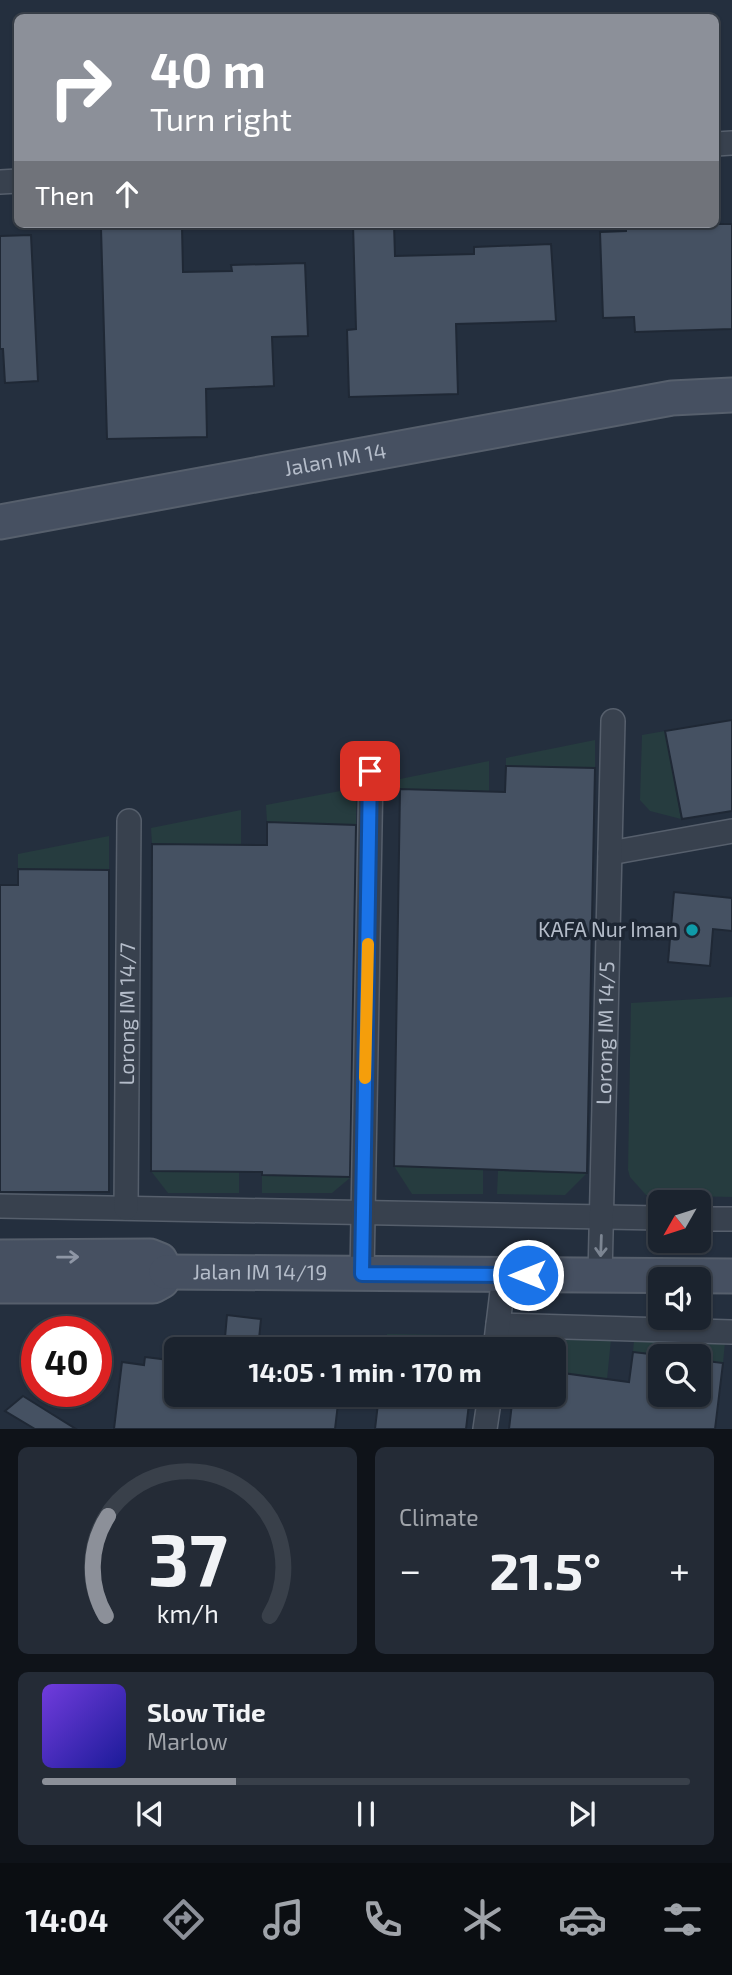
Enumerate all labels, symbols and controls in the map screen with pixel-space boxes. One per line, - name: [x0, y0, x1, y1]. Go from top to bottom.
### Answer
- text: 40 m: [150, 39, 266, 98]
- icon: right: [35, 42, 126, 133]
- text: Turn right: [150, 99, 292, 137]
- icon: ahead: [108, 175, 146, 213]
- text: Then: [35, 179, 94, 210]
- street label: Jalan IM 14: [282, 437, 388, 480]
- pin: [340, 741, 400, 801]
- icon: arrive: [351, 752, 389, 790]
- place label: KAFA Nur Iman: [538, 916, 678, 941]
- marker: KAFA Nur Iman: [684, 922, 700, 938]
- street label: Lorong IM 14/7: [113, 942, 139, 1086]
- street label: Lorong IM 14/5: [590, 961, 618, 1105]
- north arrow: [648, 1190, 710, 1253]
- map controls: [648, 1190, 711, 1407]
- one-way arrow: [594, 1235, 607, 1258]
- position arrow: [491, 1238, 565, 1312]
- one-way arrow: [56, 1250, 79, 1264]
- street label: Jalan IM 14/19: [193, 1258, 327, 1284]
- button: sound: [648, 1267, 711, 1330]
- speed limit sign: 40: [21, 1316, 112, 1407]
- button: search: [648, 1344, 711, 1407]
- text: 14:05 · 1 min · 170 m: [248, 1356, 482, 1387]
- text: Climate: [399, 1503, 479, 1531]
- text: 37: [148, 1514, 227, 1602]
- text: 21.5°: [489, 1538, 601, 1600]
- text: −: [399, 1546, 421, 1592]
- text: +: [669, 1546, 690, 1592]
- text: km/h: [156, 1598, 219, 1628]
- text: Slow Tide: [147, 1696, 266, 1727]
- text: Marlow: [147, 1727, 228, 1755]
- icon: previous: [131, 1795, 169, 1833]
- icon: pause: [347, 1795, 385, 1833]
- icon: next: [563, 1795, 601, 1833]
- icon: directions: [159, 1895, 208, 1944]
- icon: music: [259, 1895, 308, 1944]
- icon: phone: [358, 1895, 407, 1944]
- icon: climate: [458, 1895, 507, 1944]
- icon: car: [558, 1895, 607, 1944]
- icon: filters: [658, 1895, 707, 1944]
- text: 14:04: [25, 1900, 108, 1938]

